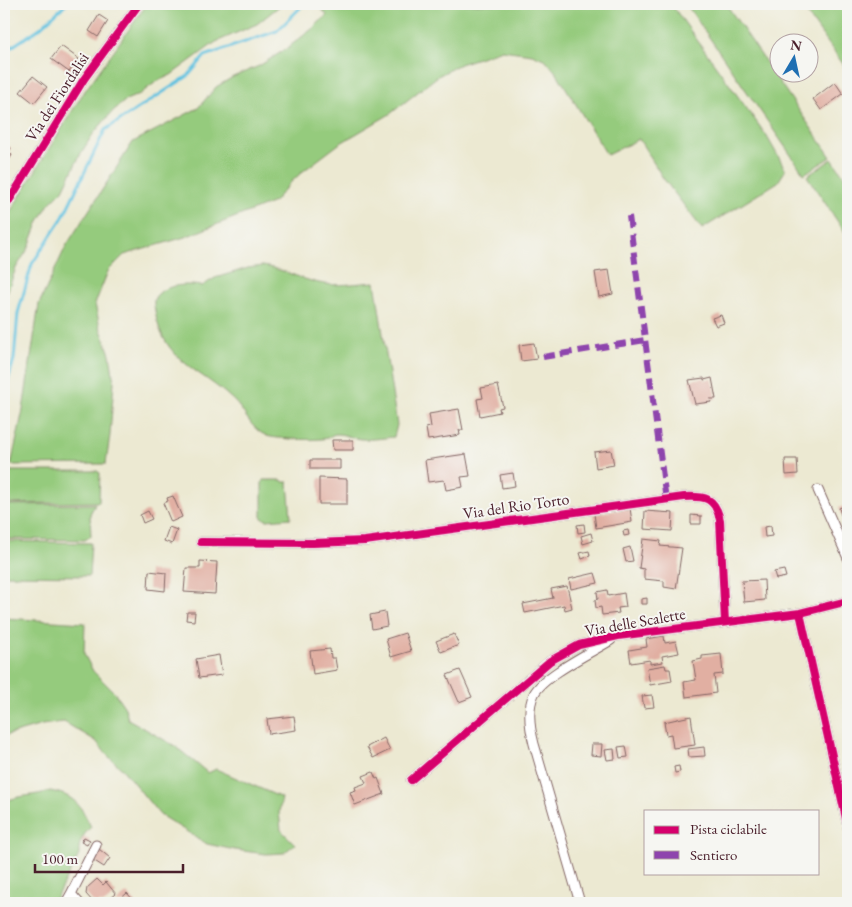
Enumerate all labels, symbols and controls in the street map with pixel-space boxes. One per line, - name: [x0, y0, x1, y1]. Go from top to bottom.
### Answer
- north arrow: [770, 32, 820, 82]
- text: N: [789, 35, 804, 55]
- street label: Via dei Fiordalisi: [20, 48, 94, 146]
- street label: Via del Rio Torto: [462, 488, 571, 524]
- street label: Via delle Scalette: [583, 603, 687, 641]
- legend: [644, 810, 820, 874]
- text: Pista ciclabile: [690, 819, 767, 838]
- scale bar: [35, 842, 182, 874]
- text: Sentiero: [690, 845, 737, 864]
- text: 100 m: [42, 849, 79, 868]

